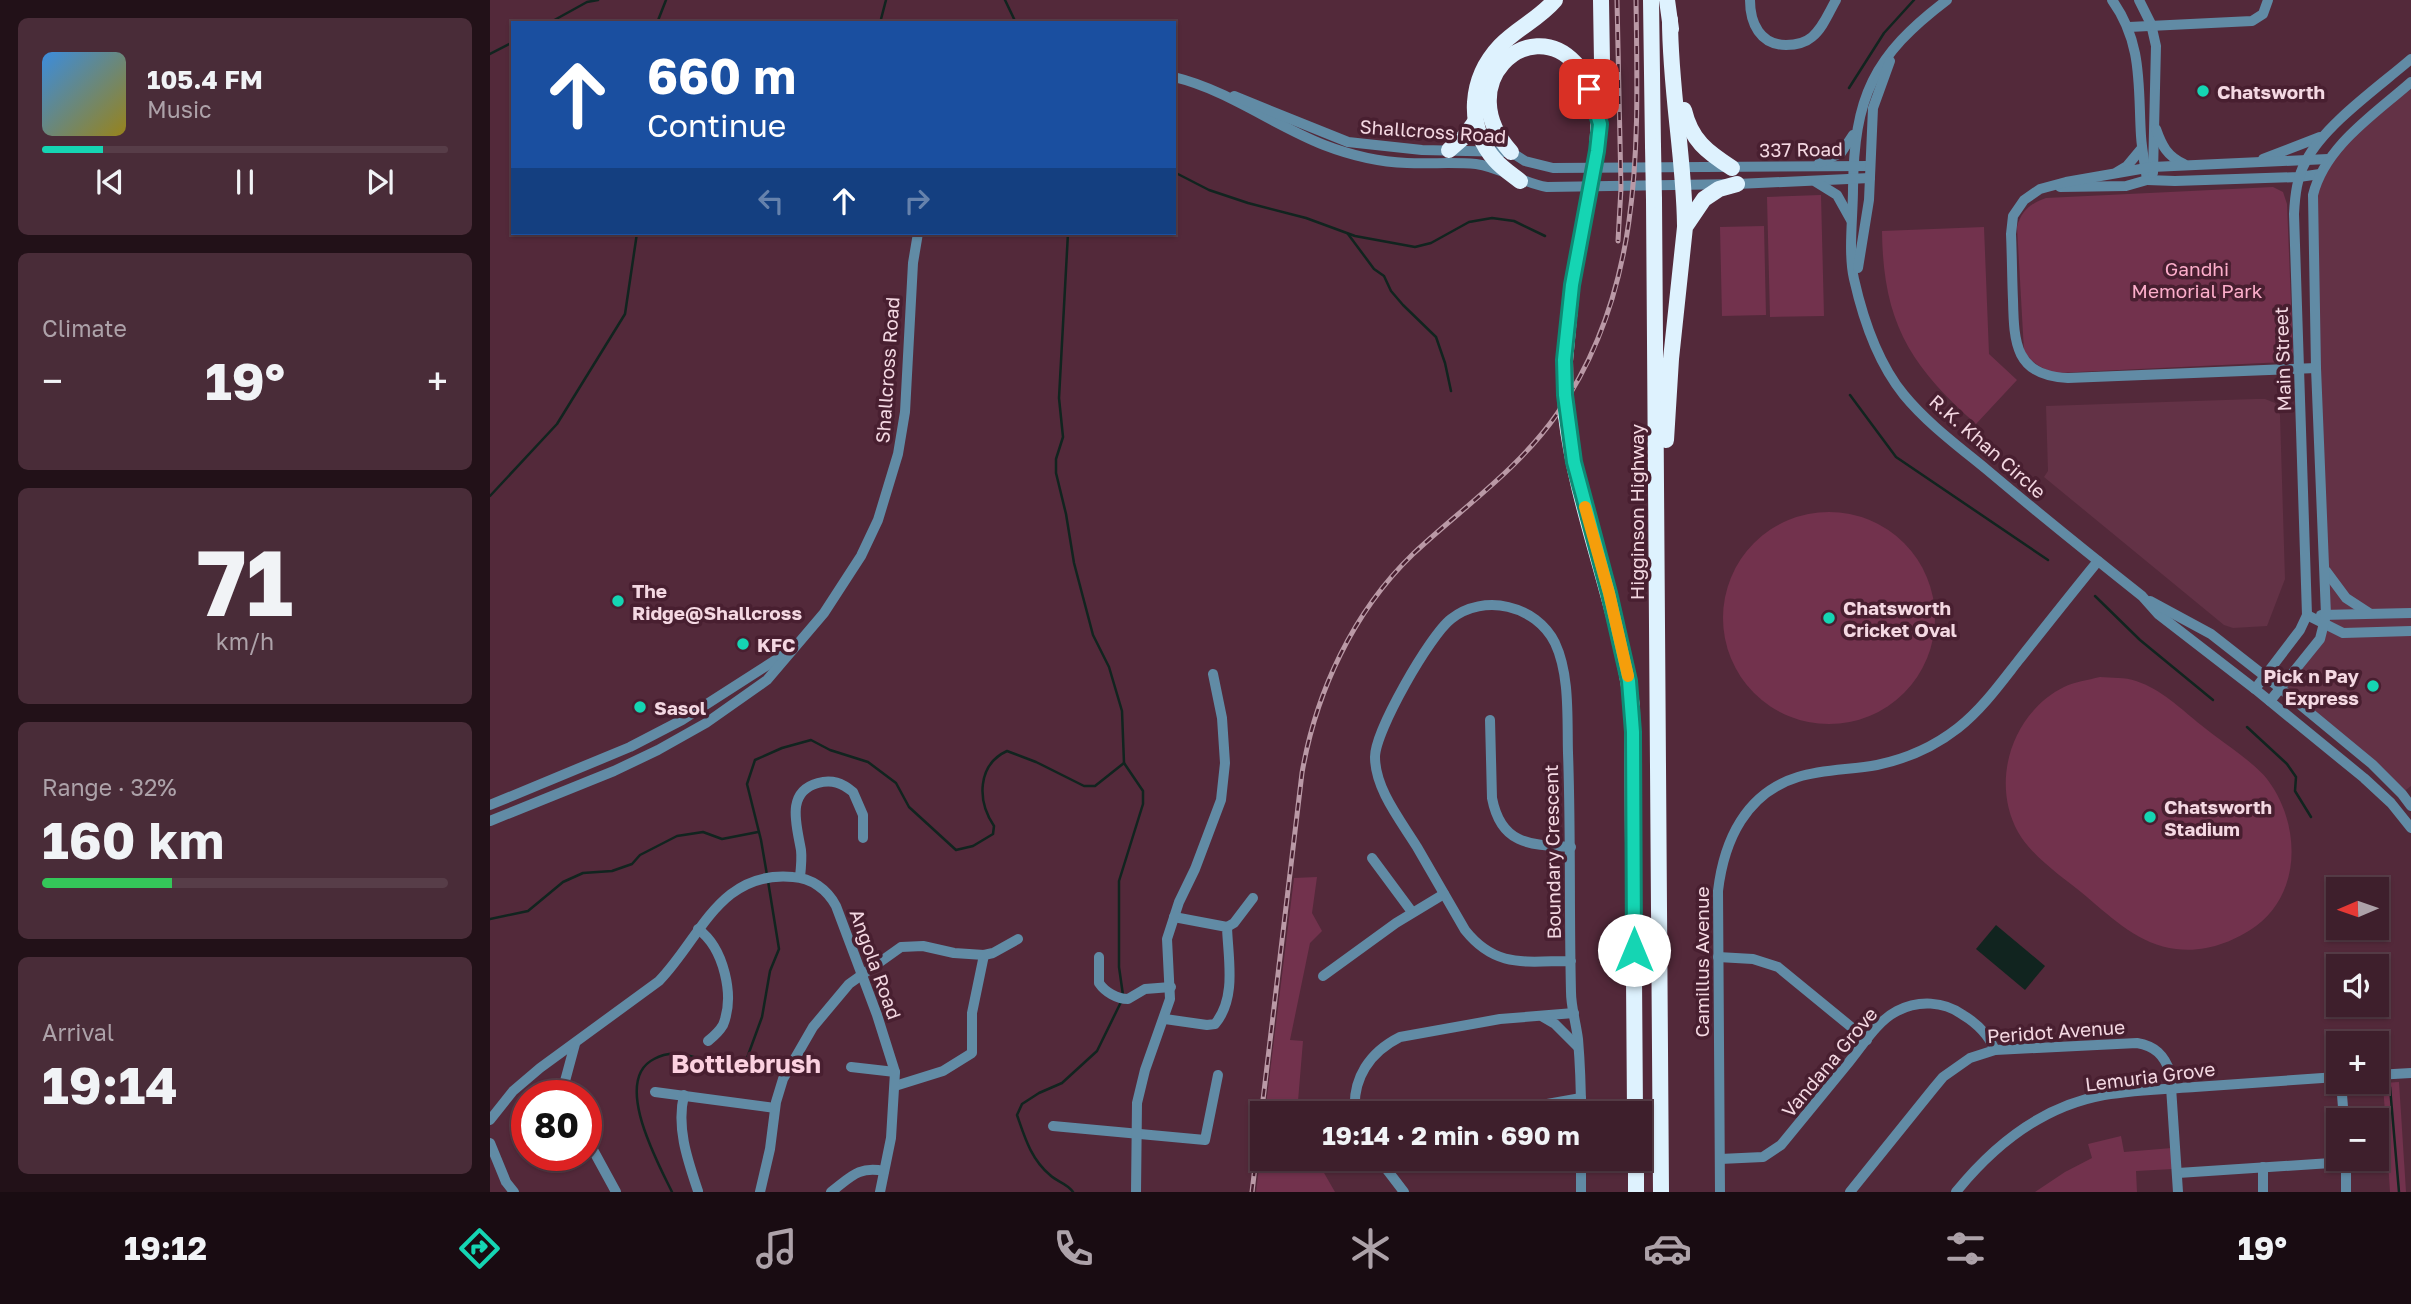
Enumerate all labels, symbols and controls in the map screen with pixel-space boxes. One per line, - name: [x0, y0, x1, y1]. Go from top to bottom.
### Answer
- text: 660 m: [647, 46, 796, 105]
- icon: ahead: [532, 49, 623, 140]
- pin: [1559, 59, 1619, 119]
- text: 105.4 FM: [147, 64, 263, 95]
- icon: arrive: [1570, 70, 1608, 108]
- place label: Chatsworth: [2217, 80, 2325, 103]
- marker: Chatsworth: [2195, 83, 2211, 99]
- text: Music: [147, 95, 212, 123]
- text: Continue: [647, 106, 786, 144]
- street label: Shallcross Road: [1359, 114, 1507, 148]
- street label: 337 Road: [1759, 137, 1843, 161]
- icon: previous: [91, 163, 129, 201]
- icon: pause: [226, 163, 264, 201]
- icon: next: [361, 163, 399, 201]
- icon: left: [752, 182, 790, 220]
- icon: ahead: [825, 182, 863, 220]
- icon: right: [898, 182, 936, 220]
- park label: Gandhi Memorial Park: [2132, 257, 2263, 302]
- street label: Shallcross Road: [870, 296, 904, 444]
- street label: Main Street: [2269, 306, 2295, 412]
- text: Climate: [42, 314, 127, 342]
- text: 19°: [205, 349, 285, 411]
- text: −: [42, 358, 63, 403]
- text: +: [427, 358, 448, 403]
- street label: R.K. Khan Circle: [1925, 389, 2051, 503]
- street label: Higginson Highway: [1625, 423, 1648, 600]
- text: 71: [197, 527, 293, 636]
- place label: The Ridge@Shallcross: [632, 579, 802, 624]
- marker: The Ridge@Shallcross: [610, 593, 626, 609]
- place label: Chatsworth Cricket Oval: [1843, 596, 1957, 641]
- marker: Chatsworth Cricket Oval: [1821, 610, 1837, 626]
- text: km/h: [216, 627, 274, 655]
- place label: KFC: [757, 633, 796, 656]
- marker: KFC: [735, 636, 751, 652]
- place label: Pick n Pay Express: [2264, 664, 2360, 709]
- marker: Pick n Pay Express: [2365, 678, 2381, 694]
- place label: Sasol: [654, 696, 706, 719]
- marker: Sasol: [632, 699, 648, 715]
- street label: Boundary Crescent: [1539, 764, 1565, 940]
- text: Range · 32%: [42, 773, 177, 801]
- place label: Chatsworth Stadium: [2164, 795, 2272, 840]
- text: 160 km: [42, 808, 224, 870]
- marker: Chatsworth Stadium: [2142, 809, 2158, 825]
- north arrow: [2326, 877, 2389, 940]
- map controls: [2326, 877, 2389, 1171]
- street label: Camillus Avenue: [1690, 886, 1713, 1038]
- street label: Angola Road: [845, 906, 907, 1022]
- position arrow: [1597, 913, 1671, 987]
- button: sound: [2326, 954, 2389, 1017]
- street label: Vandana Grove: [1776, 1002, 1882, 1122]
- street label: Peridot Avenue: [1986, 1015, 2126, 1047]
- text: Arrival: [42, 1018, 114, 1046]
- button: +: [2326, 1031, 2389, 1094]
- district label: Bottlebrush: [671, 1048, 821, 1079]
- text: 19:14: [42, 1053, 178, 1115]
- street label: Lemuria Grove: [2084, 1057, 2216, 1095]
- speed limit sign: 80: [511, 1080, 602, 1171]
- button: −: [2326, 1108, 2389, 1171]
- text: 19:14 · 2 min · 690 m: [1322, 1120, 1580, 1151]
- icon: directions: [455, 1224, 504, 1273]
- icon: music: [752, 1224, 801, 1273]
- icon: phone: [1049, 1224, 1098, 1273]
- icon: climate: [1346, 1224, 1395, 1273]
- icon: car: [1643, 1224, 1692, 1273]
- icon: filters: [1941, 1224, 1990, 1273]
- text: 19:12: [124, 1229, 207, 1267]
- text: 19°: [2238, 1229, 2287, 1267]

